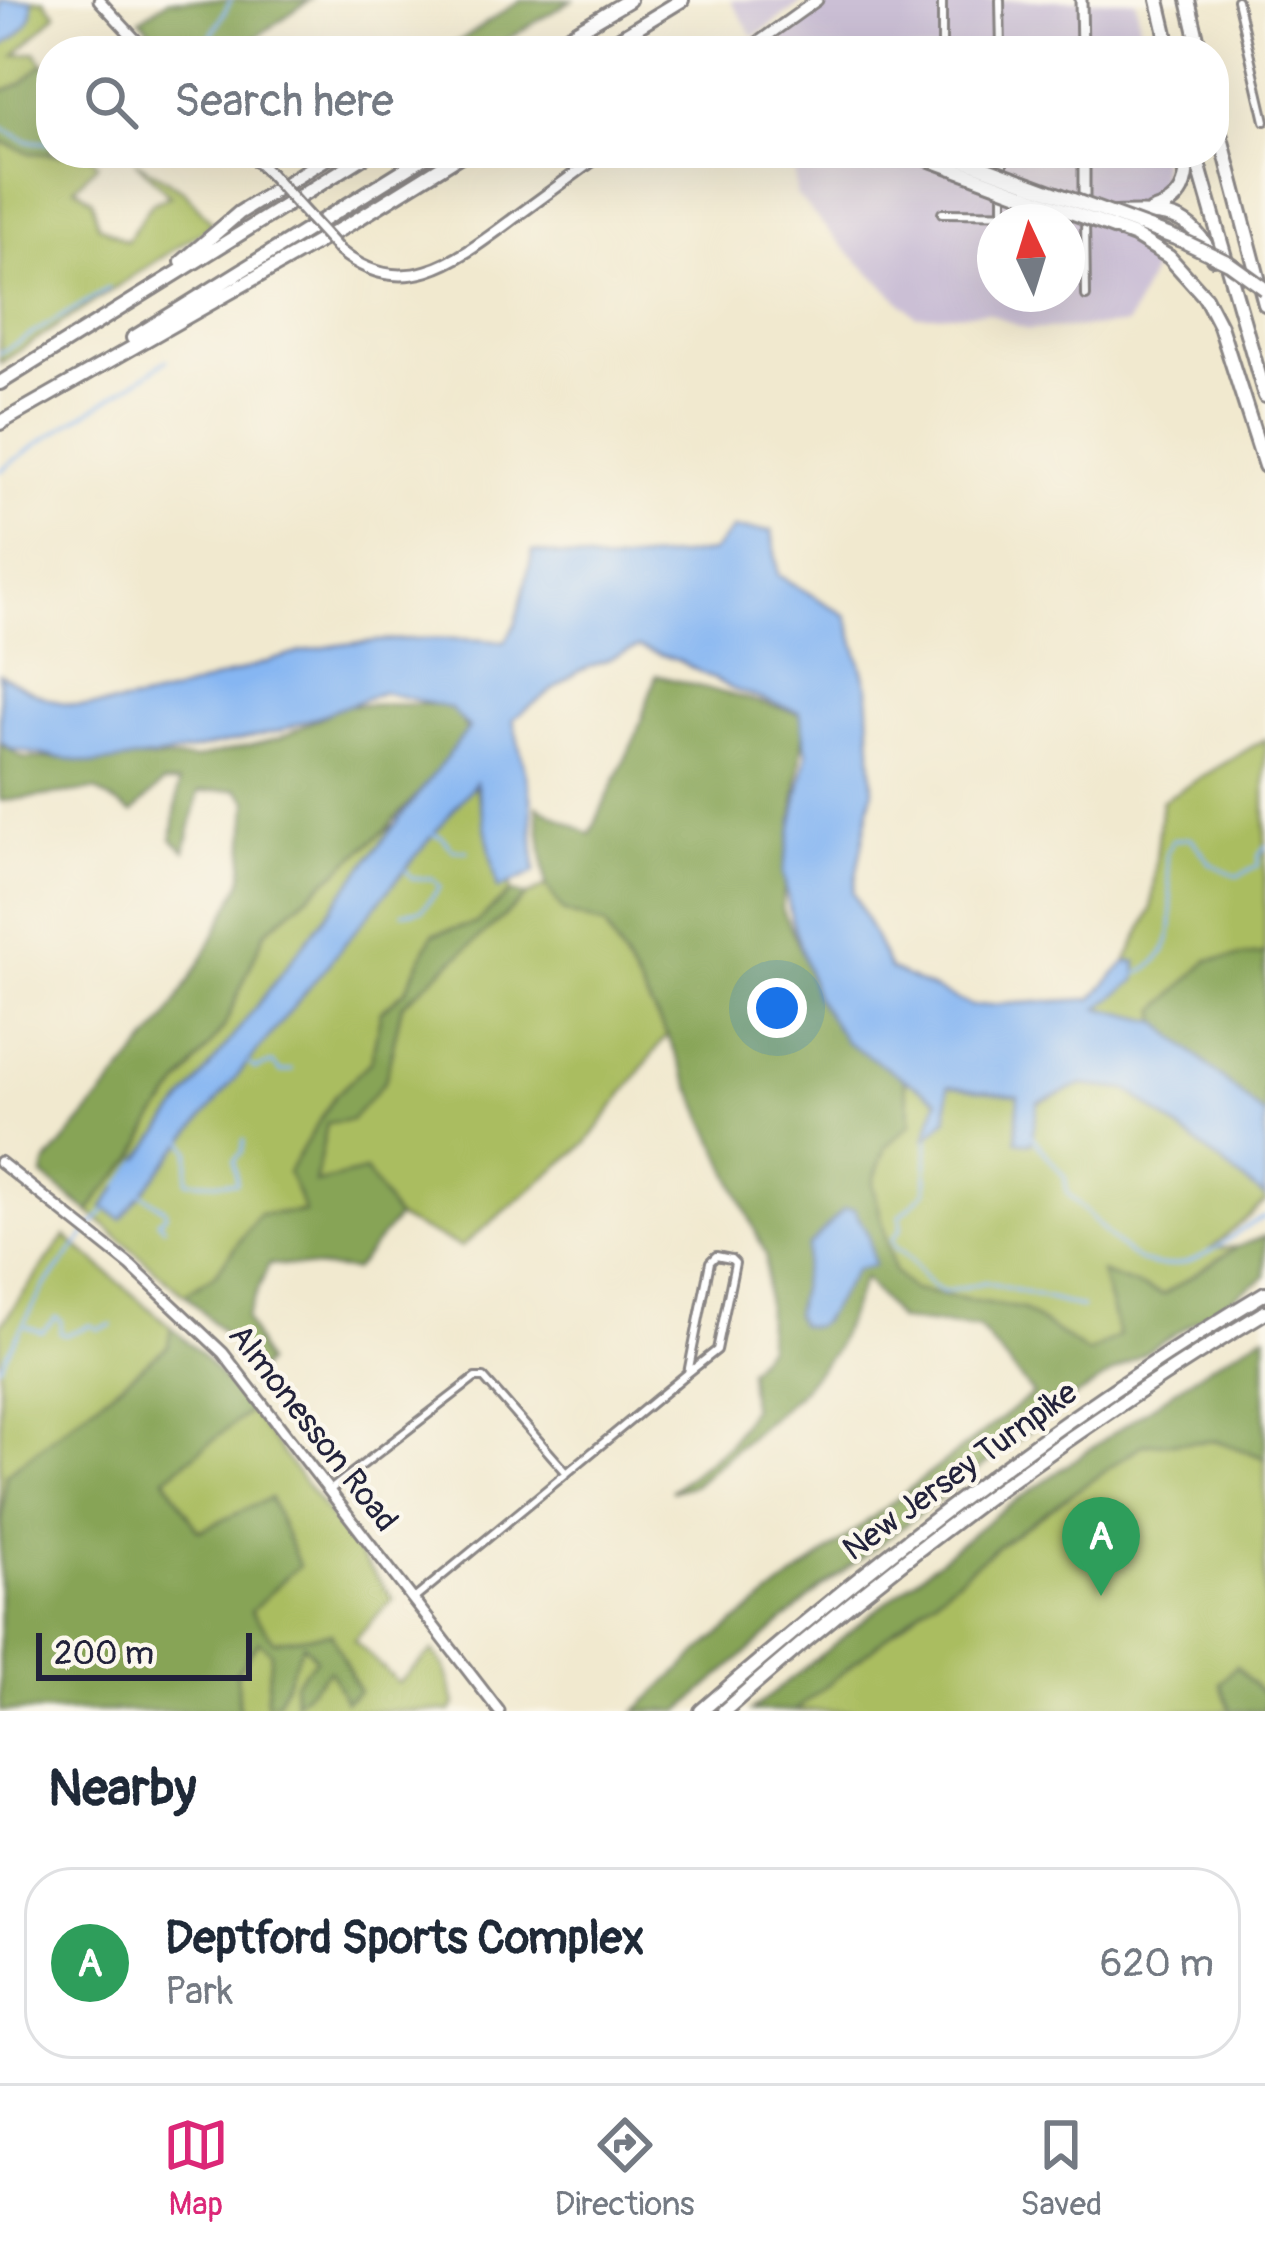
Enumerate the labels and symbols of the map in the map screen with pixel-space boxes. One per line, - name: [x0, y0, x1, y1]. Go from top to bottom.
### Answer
- north arrow: [977, 204, 1085, 312]
- your location: [747, 978, 807, 1038]
- street label: Almonesson Road: [219, 1316, 407, 1540]
- street label: New Jersey Turnpike: [835, 1372, 1085, 1570]
- pin: A: [1062, 1497, 1140, 1596]
- scale bar: [36, 1627, 252, 1680]

